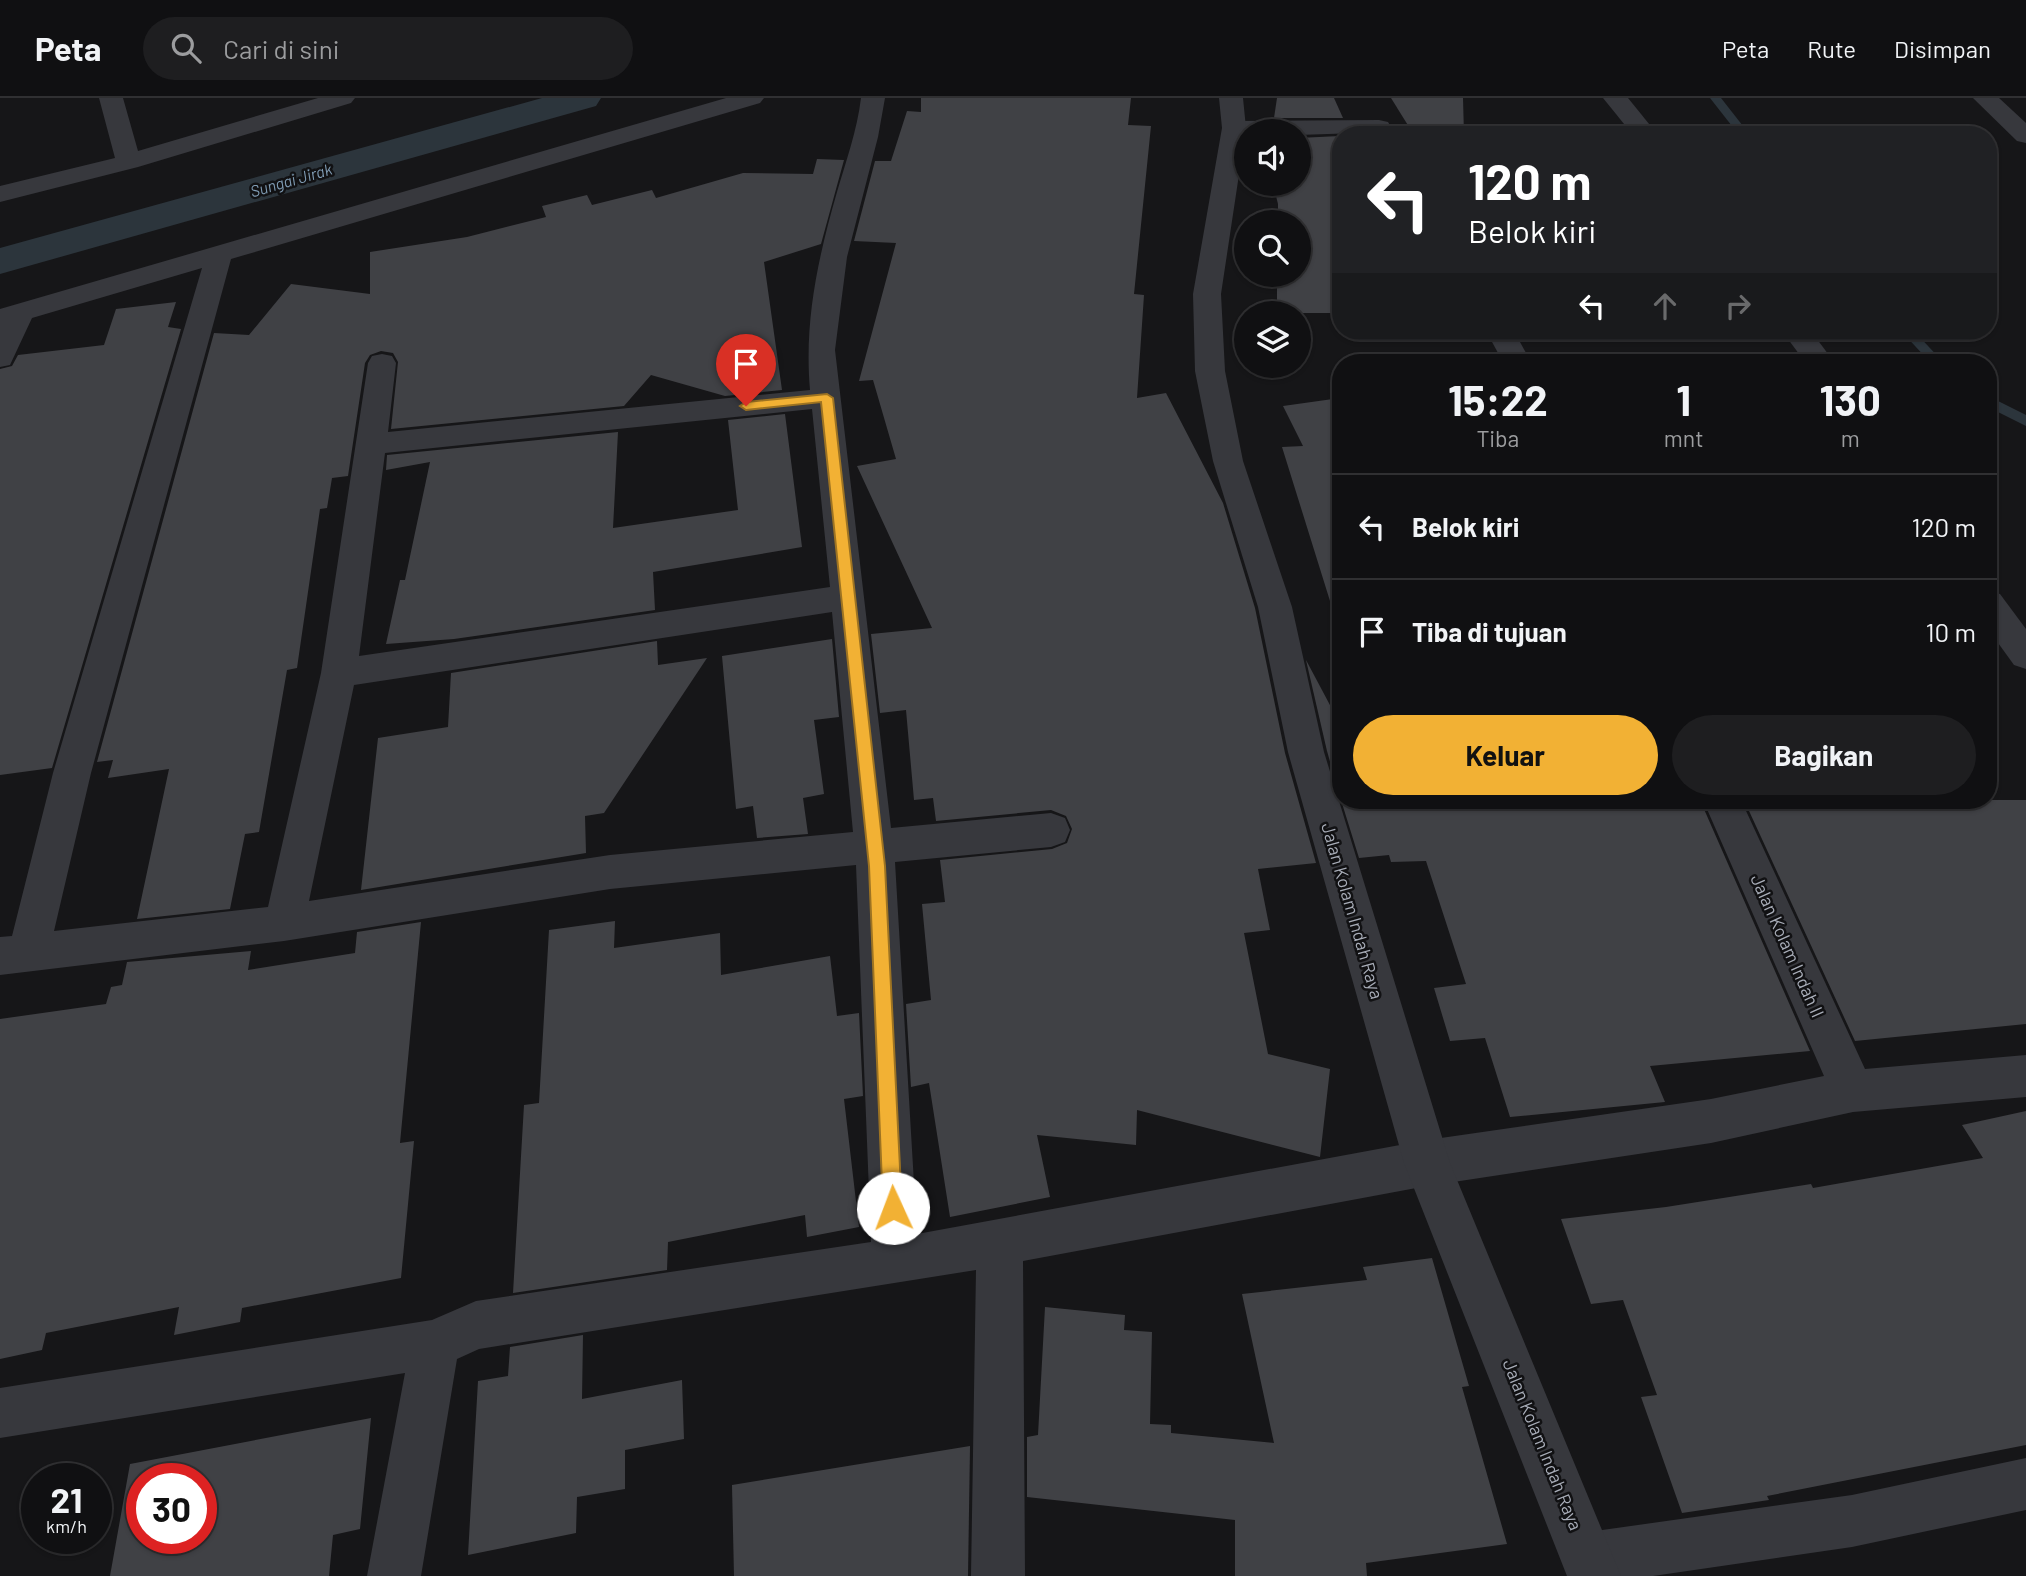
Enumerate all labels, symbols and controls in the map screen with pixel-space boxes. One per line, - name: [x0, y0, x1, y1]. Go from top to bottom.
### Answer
- search box: [143, 17, 633, 80]
- text: Peta: [35, 28, 101, 68]
- icon: search: [167, 29, 205, 67]
- text: Cari di sini: [223, 33, 339, 64]
- text: Peta: [1722, 34, 1769, 63]
- text: Rute: [1807, 34, 1856, 63]
- text: Disimpan: [1894, 34, 1991, 63]
- map controls: [1234, 119, 1311, 378]
- button: sound: [1234, 119, 1311, 196]
- text: 120 m: [1468, 151, 1591, 210]
- icon: left: [1353, 154, 1444, 245]
- water label: Sungai Jirak: [248, 159, 334, 200]
- button: search: [1234, 210, 1311, 287]
- text: Belok kiri: [1468, 211, 1596, 249]
- icon: left: [1573, 287, 1611, 325]
- icon: ahead: [1646, 287, 1684, 325]
- icon: right: [1719, 287, 1757, 325]
- button: layers: [1234, 301, 1311, 378]
- pin: [716, 334, 776, 406]
- icon: arrive: [727, 345, 765, 383]
- text: 15:22: [1448, 374, 1548, 424]
- text: 1: [1676, 374, 1691, 424]
- text: 130: [1820, 374, 1881, 424]
- text: Tiba: [1476, 424, 1519, 452]
- text: mnt: [1664, 424, 1704, 452]
- text: m: [1841, 424, 1860, 452]
- icon: left: [1353, 508, 1391, 546]
- text: Belok kiri: [1412, 511, 1519, 542]
- text: 120 m: [1912, 511, 1976, 542]
- icon: arrive: [1353, 613, 1391, 651]
- text: Tiba di tujuan: [1412, 616, 1567, 647]
- text: 10 m: [1926, 616, 1976, 647]
- button: Keluar: [1353, 715, 1658, 795]
- button: Bagikan: [1672, 715, 1976, 795]
- street label: Jalan Kolam Indah Raya: [1317, 820, 1389, 1002]
- street label: Jalan Kolam Indah II: [1746, 871, 1829, 1021]
- position arrow: [856, 1171, 930, 1245]
- street label: Jalan Kolam Indah Raya: [1499, 1356, 1587, 1533]
- speed limit sign: 30: [126, 1463, 217, 1554]
- text: 21: [51, 1478, 82, 1520]
- text: km/h: [46, 1515, 87, 1537]

